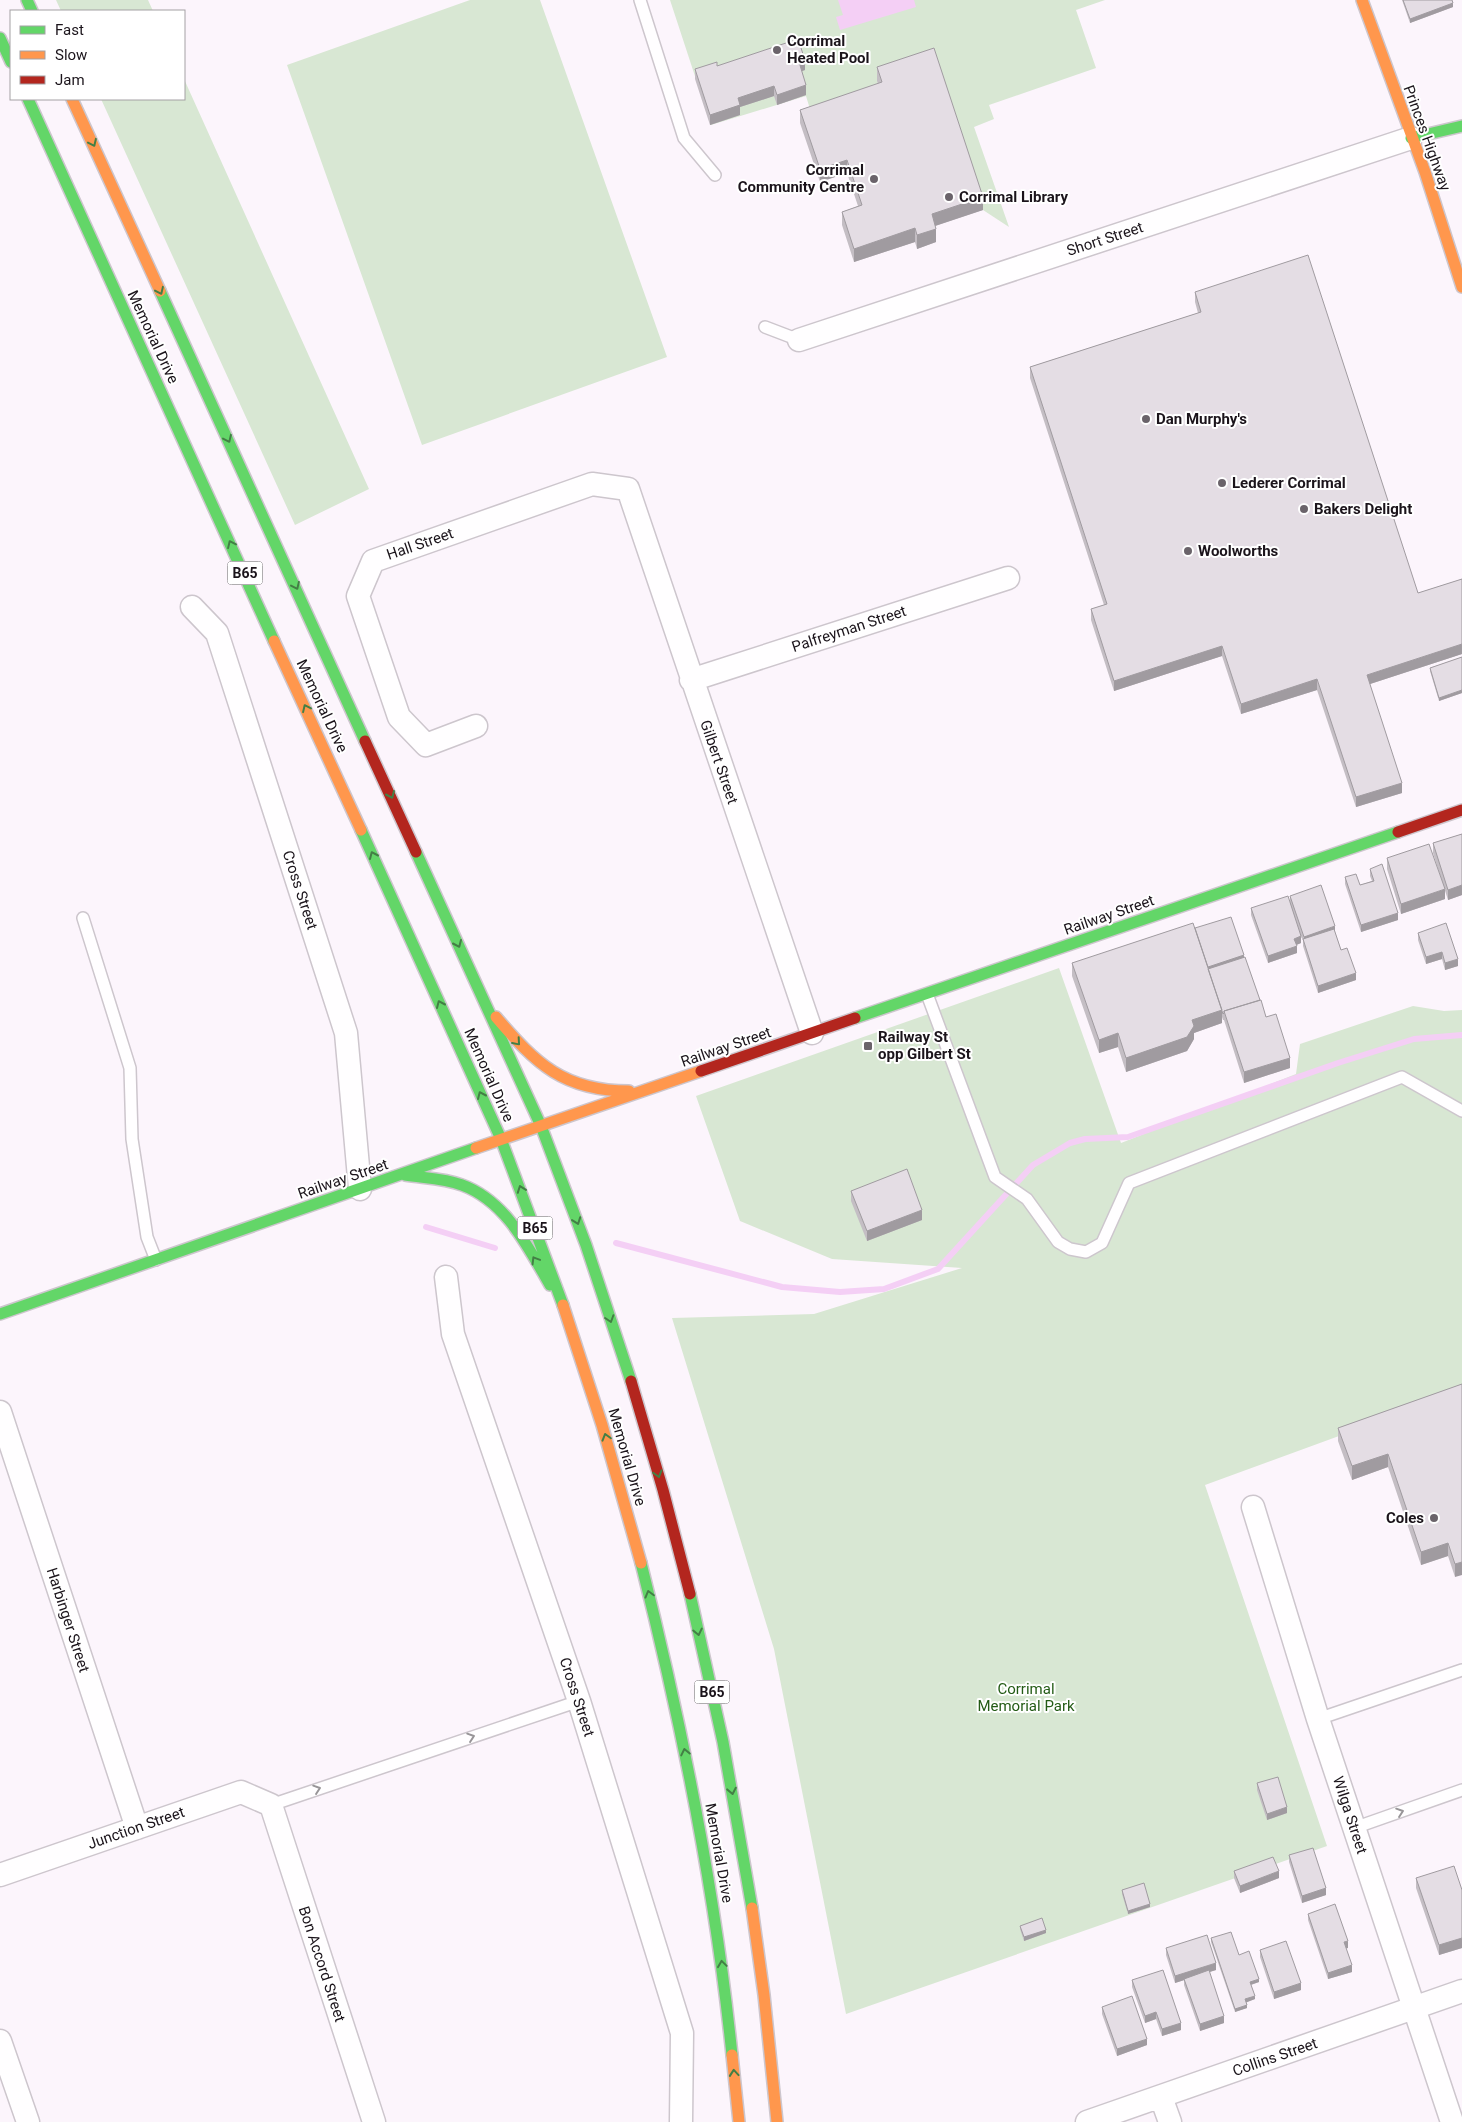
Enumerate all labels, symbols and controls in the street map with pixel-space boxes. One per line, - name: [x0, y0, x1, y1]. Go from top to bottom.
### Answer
- legend: [10, 10, 185, 100]
- text: Fast: [55, 21, 84, 39]
- place label: Corrimal Heated Pool: [787, 32, 870, 67]
- marker: Corrimal Heated Pool: [771, 44, 783, 56]
- text: Slow: [55, 46, 87, 64]
- text: Jam: [55, 71, 85, 89]
- street label: Princes Highway: [1400, 83, 1454, 193]
- one-way arrow: [86, 138, 97, 147]
- place label: Corrimal Community Centre: [738, 161, 864, 196]
- marker: Corrimal Community Centre: [868, 173, 880, 185]
- place label: Corrimal Library: [959, 188, 1068, 206]
- marker: Corrimal Library: [943, 191, 955, 203]
- street label: Short Street: [1064, 218, 1146, 260]
- one-way arrow: [154, 286, 165, 295]
- street label: Memorial Drive: [124, 288, 182, 386]
- place label: Dan Murphy's: [1156, 410, 1247, 428]
- marker: Dan Murphy's: [1140, 413, 1152, 425]
- one-way arrow: [222, 434, 232, 443]
- place label: Lederer Corrimal: [1232, 474, 1346, 492]
- marker: Lederer Corrimal: [1216, 477, 1228, 489]
- place label: Bakers Delight: [1314, 500, 1412, 518]
- marker: Bakers Delight: [1298, 503, 1310, 515]
- street label: Hall Street: [384, 524, 456, 564]
- one-way arrow: [227, 540, 238, 549]
- place label: Woolworths: [1198, 542, 1279, 560]
- marker: Woolworths: [1182, 545, 1194, 557]
- road number: B65: [228, 562, 262, 584]
- one-way arrow: [289, 581, 300, 590]
- street label: Palfreyman Street: [790, 602, 909, 656]
- street label: Memorial Drive: [293, 657, 351, 755]
- one-way arrow: [302, 704, 312, 713]
- street label: Gilbert Street: [696, 718, 742, 806]
- one-way arrow: [385, 790, 396, 799]
- street label: Cross Street: [279, 848, 321, 932]
- one-way arrow: [370, 852, 380, 861]
- street label: Railway Street: [1061, 891, 1157, 939]
- one-way arrow: [451, 939, 462, 948]
- one-way arrow: [437, 1000, 447, 1009]
- street label: Railway Street: [678, 1023, 774, 1071]
- street label: Memorial Drive: [460, 1025, 518, 1125]
- place label: Railway St opp Gilbert St: [878, 1028, 971, 1063]
- one-way arrow: [511, 1036, 519, 1045]
- marker: Railway St opp Gilbert St: [862, 1040, 874, 1052]
- one-way arrow: [477, 1091, 488, 1100]
- street label: Railway Street: [295, 1155, 391, 1203]
- one-way arrow: [517, 1185, 527, 1194]
- road number: B65: [518, 1216, 552, 1240]
- one-way arrow: [571, 1216, 581, 1225]
- one-way arrow: [531, 1256, 541, 1265]
- one-way arrow: [605, 1314, 615, 1323]
- street label: Memorial Drive: [604, 1406, 650, 1508]
- one-way arrow: [601, 1433, 611, 1442]
- one-way arrow: [652, 1470, 662, 1478]
- place label: Coles: [1386, 1509, 1424, 1527]
- marker: Coles: [1428, 1512, 1440, 1524]
- street label: Harbinger Street: [43, 1565, 93, 1675]
- one-way arrow: [644, 1589, 655, 1598]
- one-way arrow: [692, 1627, 703, 1636]
- street label: Cross Street: [556, 1655, 598, 1739]
- road number: B65: [694, 1680, 730, 1704]
- park label: Corrimal Memorial Park: [977, 1680, 1075, 1715]
- one-way arrow: [466, 1733, 475, 1743]
- one-way arrow: [680, 1747, 691, 1756]
- street label: Wilga Street: [1329, 1774, 1371, 1856]
- one-way arrow: [313, 1785, 321, 1795]
- one-way arrow: [727, 1786, 737, 1795]
- street label: Memorial Drive: [701, 1802, 737, 1904]
- street label: Junction Street: [85, 1803, 187, 1853]
- one-way arrow: [1395, 1808, 1403, 1818]
- street label: Bon Accord Street: [295, 1904, 349, 2024]
- one-way arrow: [717, 1959, 728, 1967]
- street label: Collins Street: [1230, 2034, 1320, 2080]
- one-way arrow: [729, 2069, 740, 2077]

